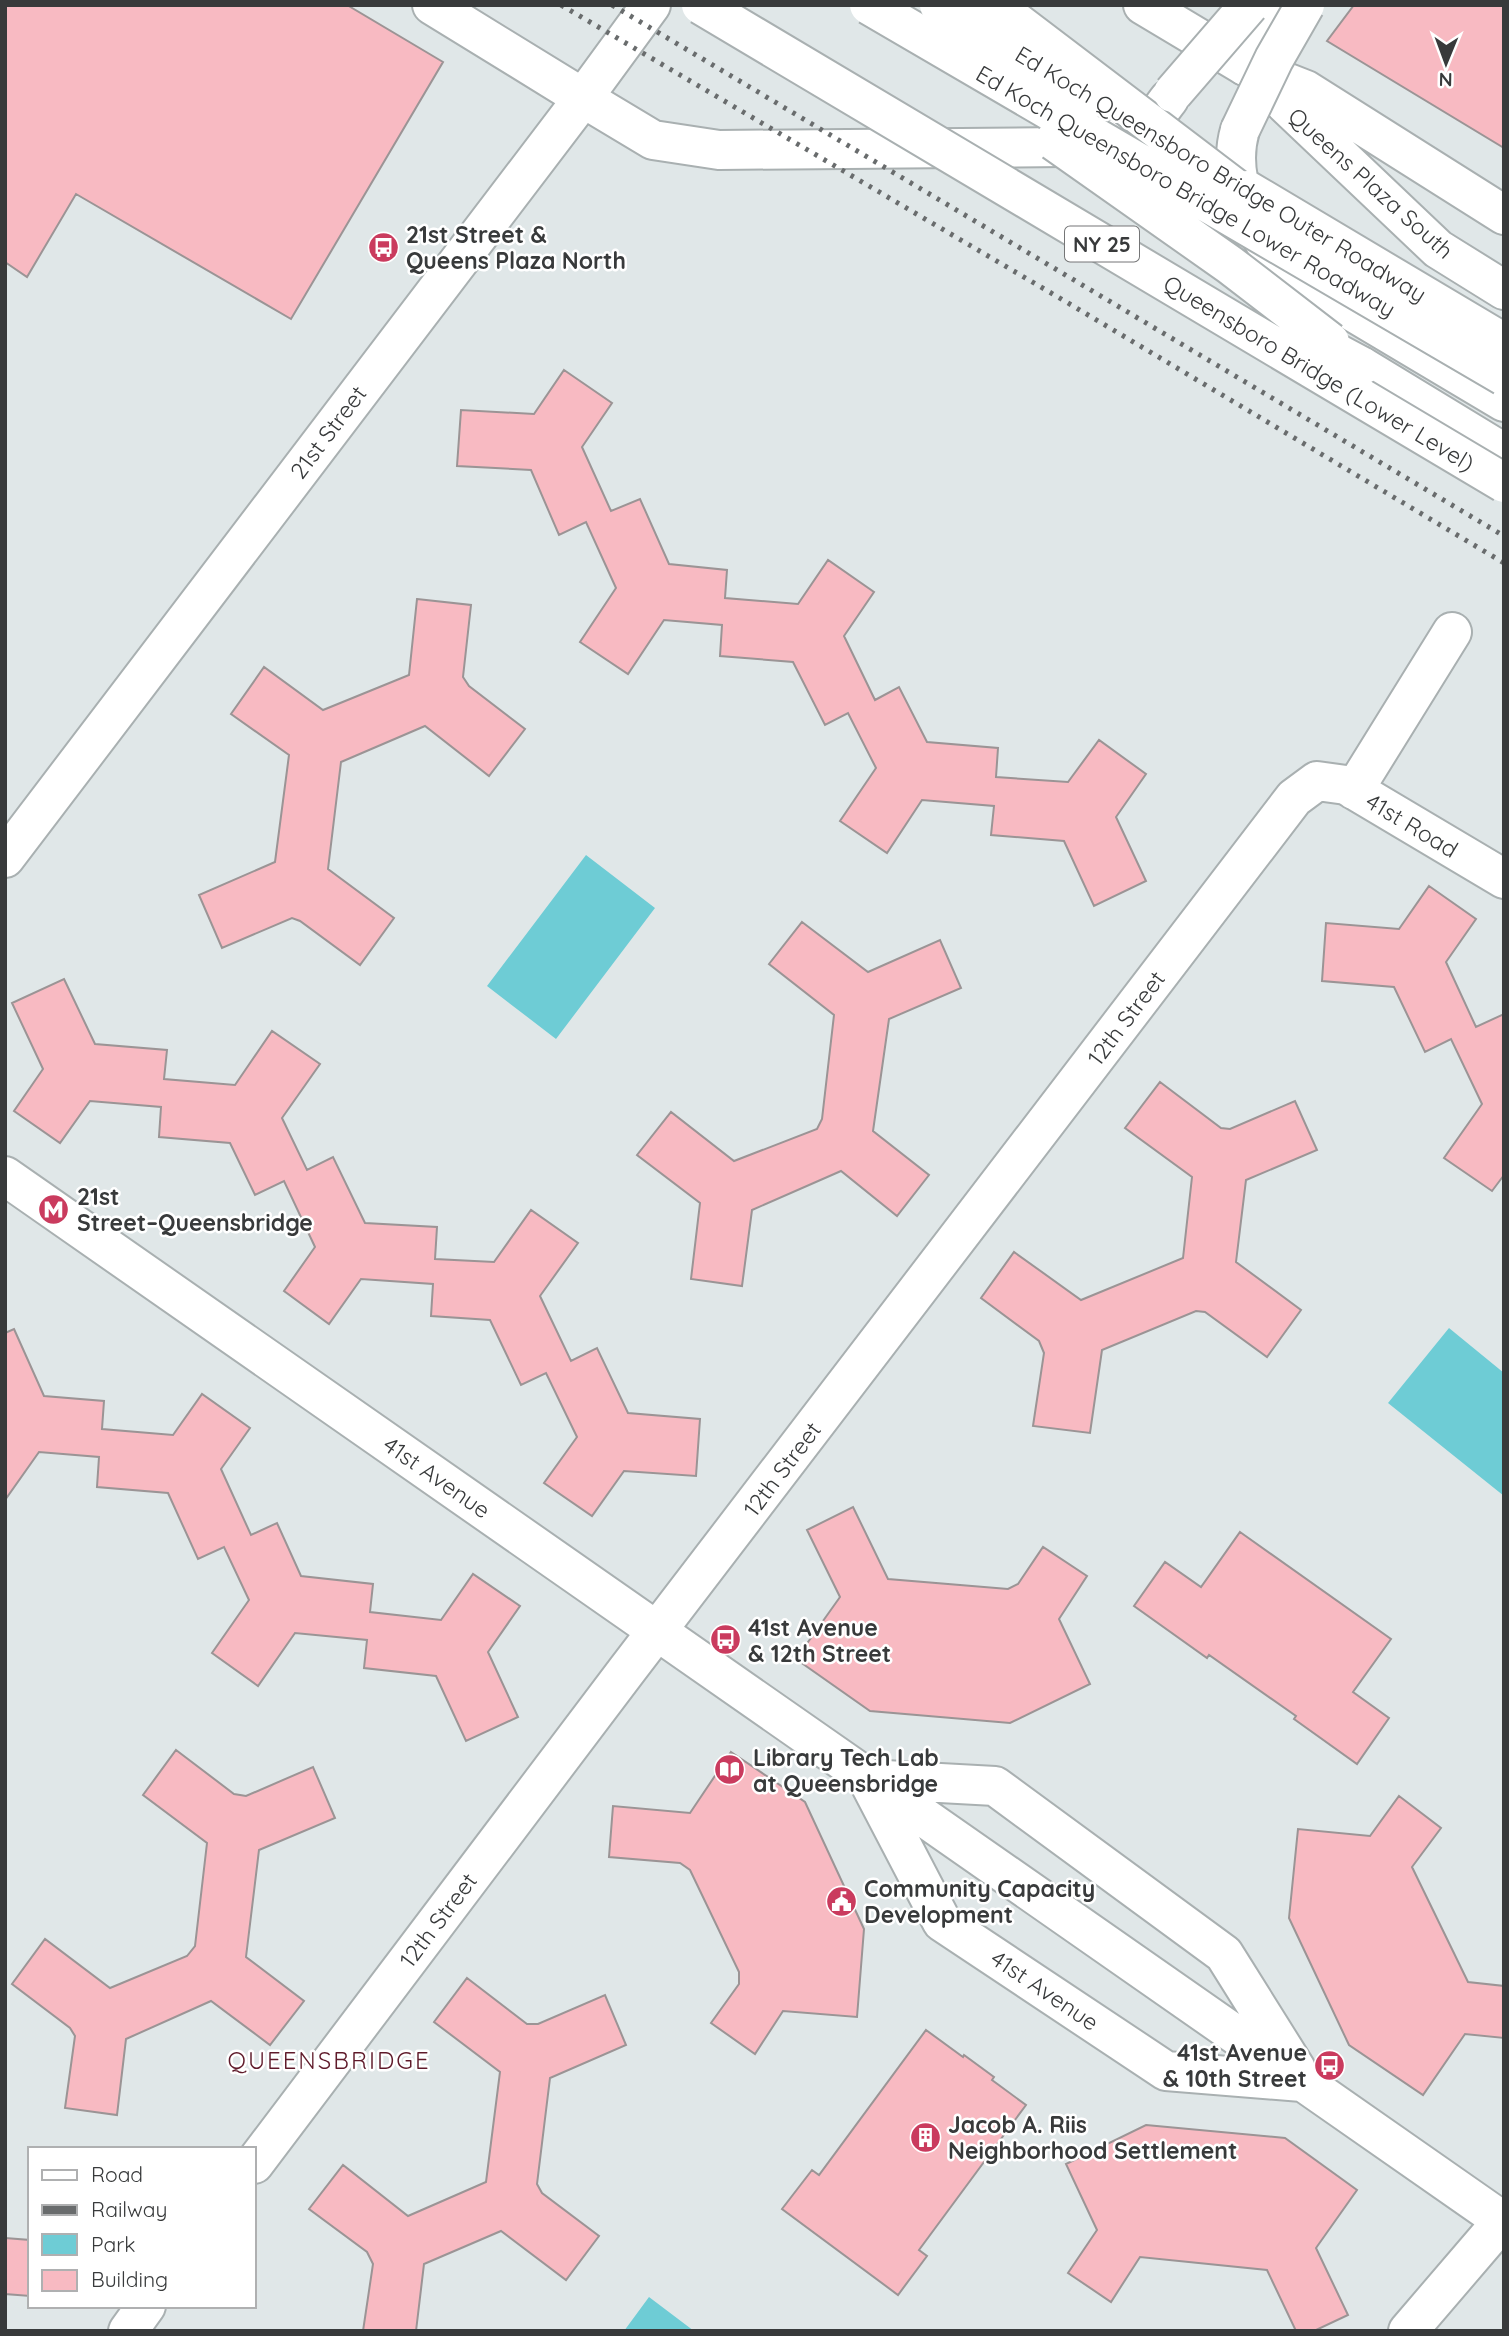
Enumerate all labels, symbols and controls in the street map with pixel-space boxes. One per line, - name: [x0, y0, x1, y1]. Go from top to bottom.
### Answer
- north arrow: [1411, 28, 1481, 98]
- street label: Ed Koch Queensboro Bridge Outer Roadway: [1010, 39, 1432, 309]
- street label: Ed Koch Queensboro Bridge Lower Roadway: [971, 59, 1401, 323]
- text: N: [1439, 68, 1453, 92]
- street label: Queens Plaza South: [1282, 101, 1460, 265]
- place label: 21st Street & Queens Plaza North: [406, 220, 626, 275]
- road number: NY 25: [1065, 226, 1139, 262]
- bus stop icon: 21st Street & Queens Plaza North: [366, 230, 400, 264]
- street label: Queensboro Bridge (Lower Level): [1158, 269, 1480, 477]
- street label: 21st Street: [284, 380, 372, 484]
- street label: 41st Road: [1361, 786, 1463, 864]
- street label: 12th Street: [1081, 965, 1171, 1071]
- place label: 21st Street–Queensbridge: [77, 1182, 313, 1237]
- metro station icon: 21st Street–Queensbridge: [37, 1192, 71, 1226]
- street label: 12th Street: [737, 1416, 827, 1522]
- street label: 41st Avenue: [378, 1430, 496, 1524]
- place label: 41st Avenue & 12th Street: [748, 1613, 891, 1668]
- bus stop icon: 41st Avenue & 12th Street: [708, 1623, 742, 1657]
- place label: Library Tech Lab at Queensbridge: [753, 1743, 939, 1798]
- library icon: Library Tech Lab at Queensbridge: [713, 1753, 747, 1787]
- street label: 12th Street: [393, 1867, 483, 1973]
- place label: Community Capacity Development: [864, 1874, 1095, 1929]
- public building icon: Community Capacity Development: [824, 1884, 858, 1918]
- street label: 41st Avenue: [985, 1943, 1105, 2037]
- place label: 41st Avenue & 10th Street: [1163, 2038, 1307, 2093]
- district label: QUEENSBRIDGE: [227, 2045, 431, 2075]
- bus stop icon: 41st Avenue & 10th Street: [1313, 2048, 1347, 2082]
- place label: Jacob A. Riis Neighborhood Settlement: [948, 2110, 1237, 2165]
- building icon: Jacob A. Riis Neighborhood Settlement: [908, 2120, 942, 2154]
- legend: [28, 2147, 256, 2308]
- text: Road: [91, 2161, 143, 2187]
- text: Railway: [91, 2196, 167, 2222]
- text: Park: [91, 2231, 135, 2257]
- text: Building: [91, 2266, 168, 2292]

